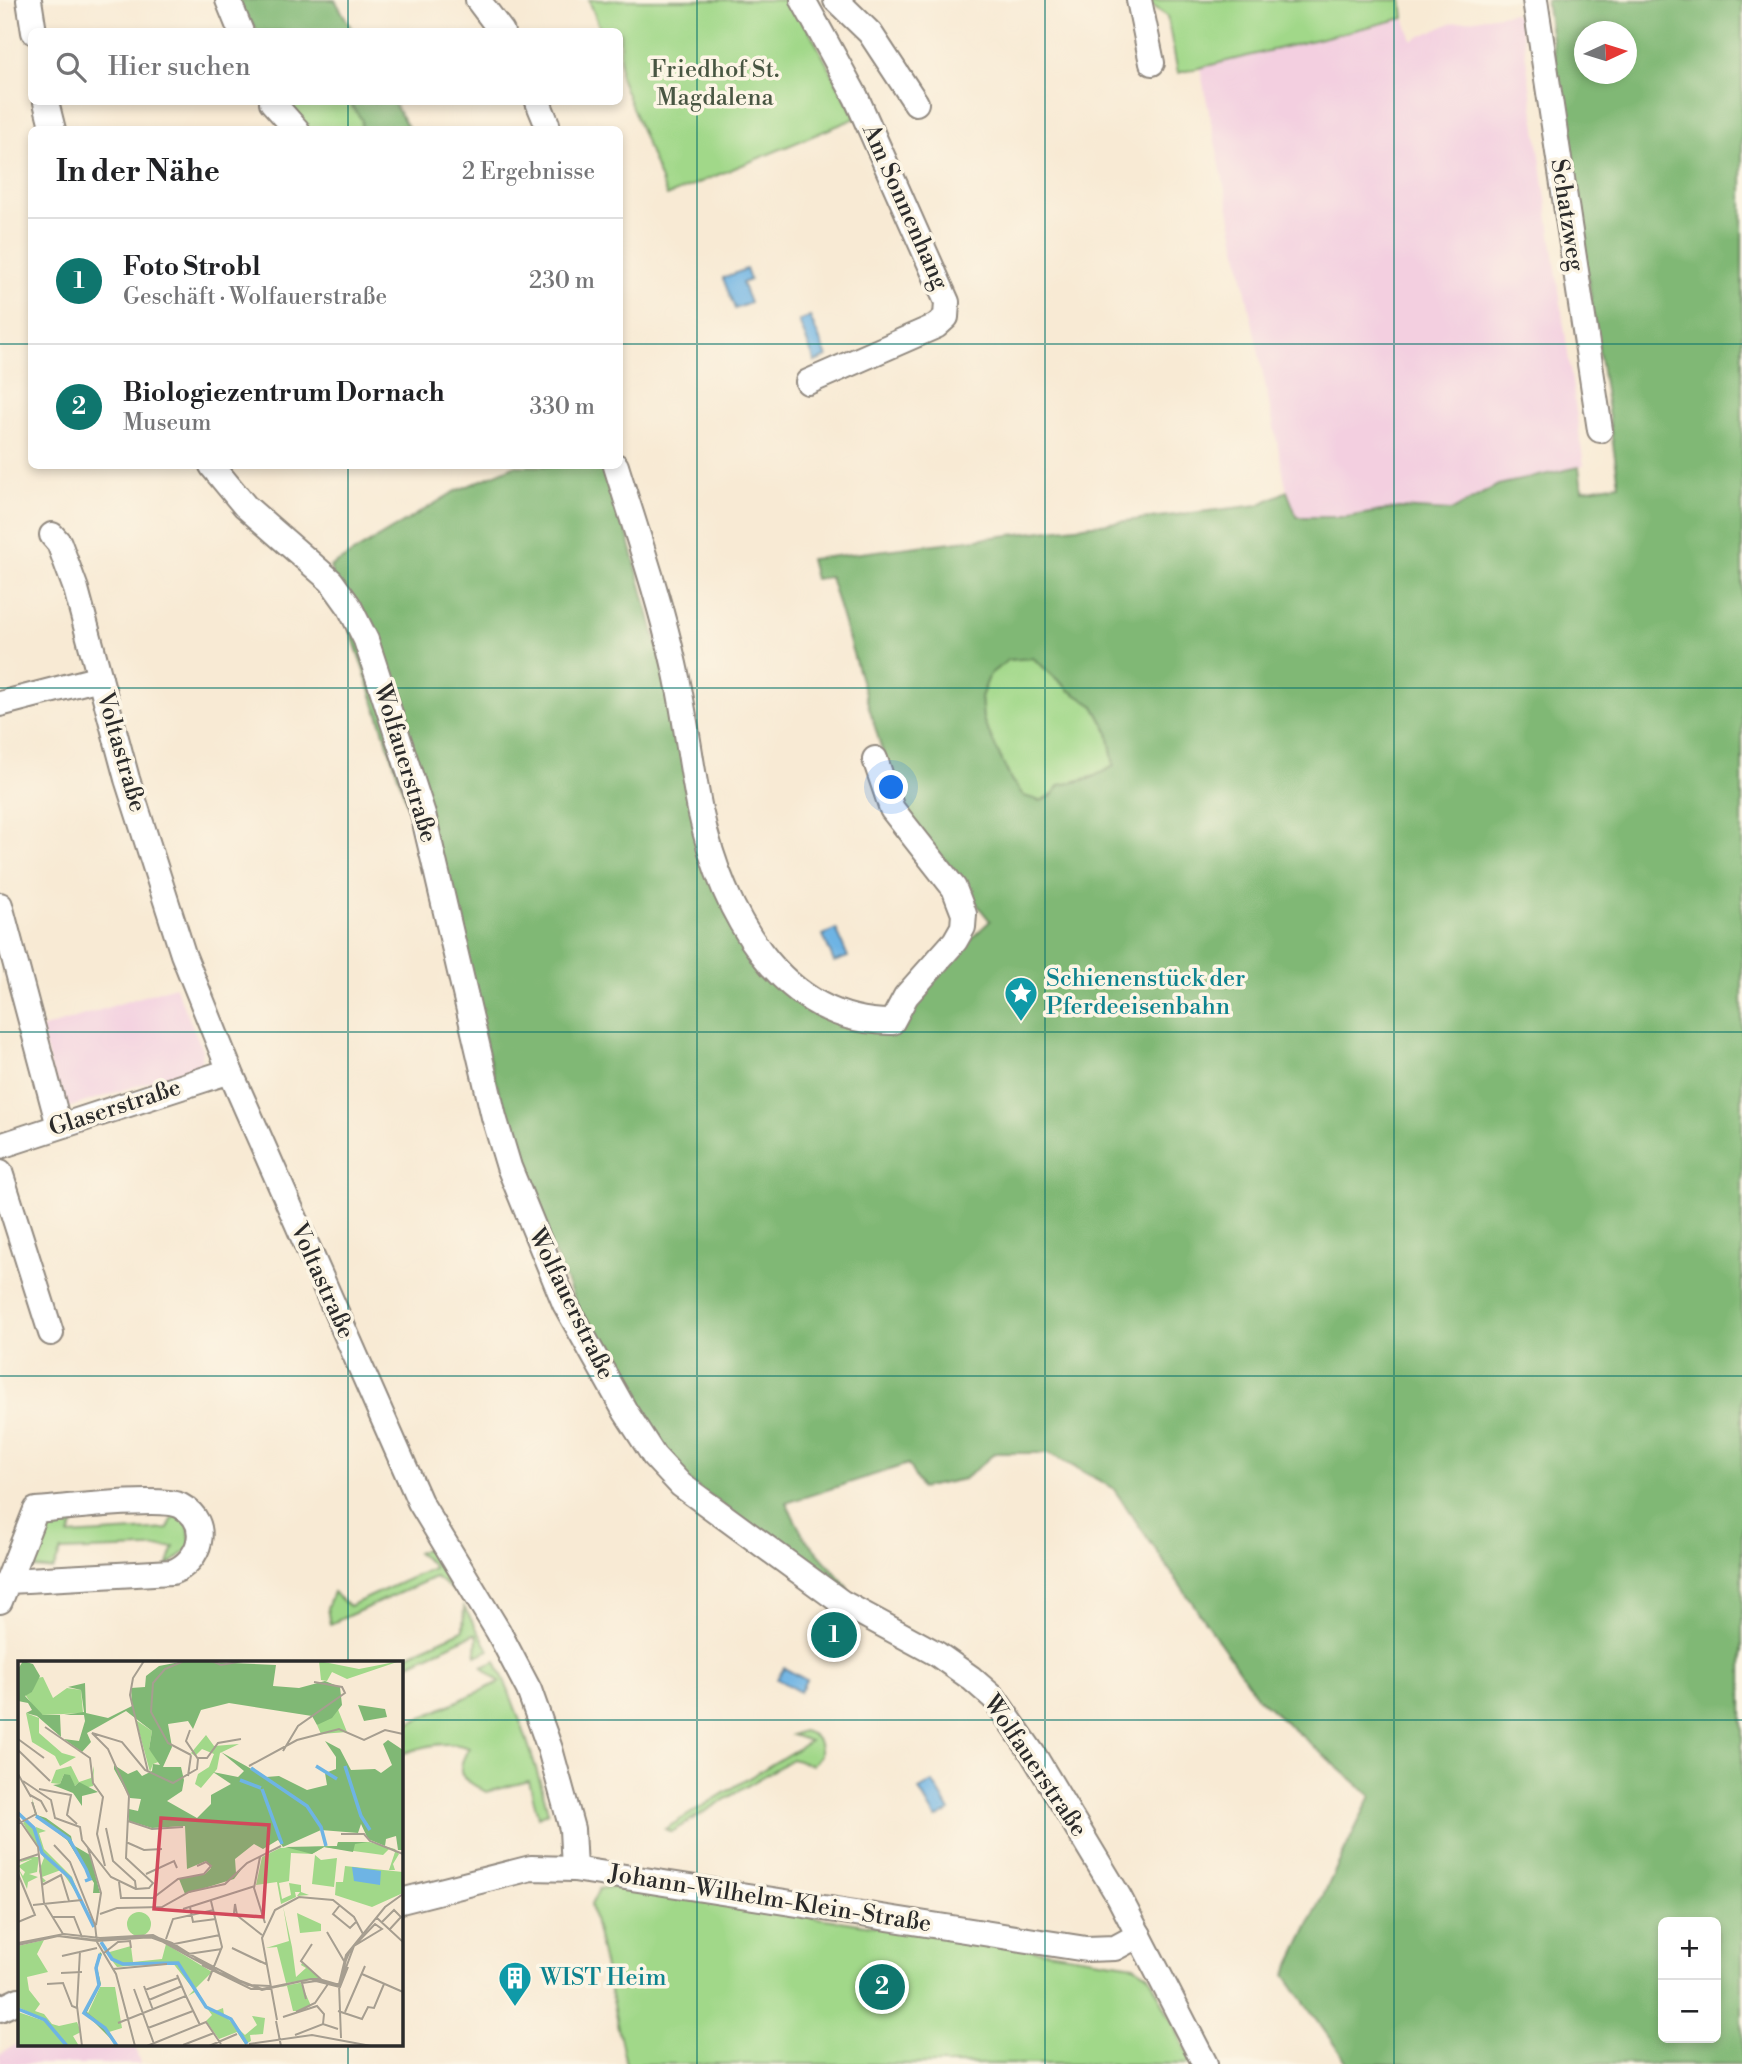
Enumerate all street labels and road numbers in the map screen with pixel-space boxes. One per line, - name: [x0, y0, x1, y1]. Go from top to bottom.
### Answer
- street label: Am Sonnenhang: [855, 119, 955, 295]
- street label: Schatzweg: [1543, 157, 1591, 274]
- street label: Wolfauerstraße: [366, 679, 443, 846]
- street label: Voltastraße: [89, 687, 152, 816]
- street label: Glaserstraße: [45, 1073, 185, 1143]
- street label: Voltastraße: [283, 1217, 361, 1344]
- street label: Wolfauerstraße: [521, 1222, 621, 1385]
- street label: Wolfauerstraße: [976, 1688, 1094, 1843]
- street label: Johann-Wilhelm-Klein-Straße: [605, 1859, 934, 1939]

